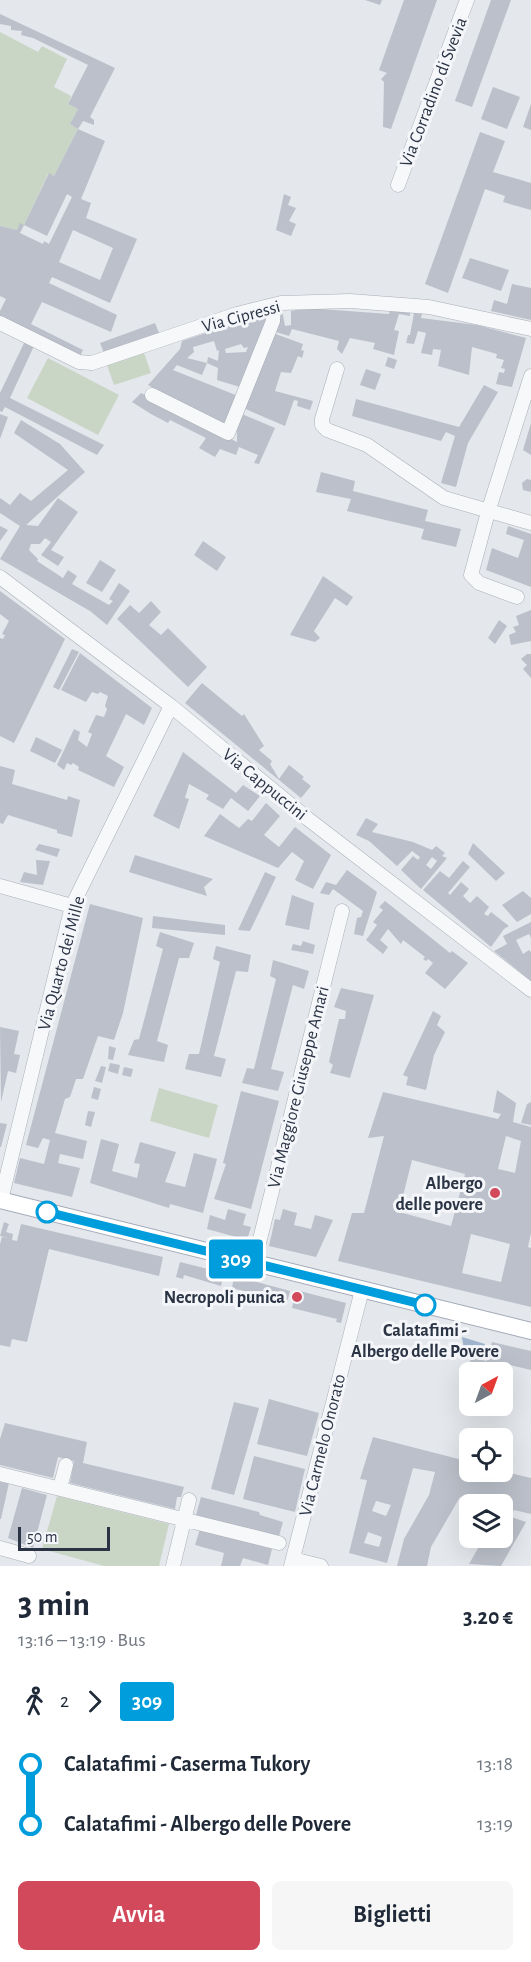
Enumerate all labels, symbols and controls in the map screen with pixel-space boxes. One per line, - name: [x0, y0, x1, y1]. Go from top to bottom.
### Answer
- street label: Via Corradino di Svevia: [397, 15, 471, 170]
- street label: Via Cipressi: [200, 298, 282, 336]
- street label: Via Cappuccini: [219, 745, 310, 824]
- street label: Via Quarto dei Mille: [35, 894, 89, 1032]
- street label: Via Maggiore Giuseppe Amari: [265, 984, 333, 1190]
- place label: Albergo delle povere: [395, 1175, 483, 1214]
- marker: Albergo delle povere: [488, 1186, 502, 1200]
- unlabelled marker: [36, 1201, 58, 1223]
- line badge: 309: [202, 1240, 270, 1278]
- text: 309: [221, 1249, 251, 1270]
- place label: Necropoli punica: [164, 1289, 285, 1307]
- marker: Necropoli punica: [290, 1290, 304, 1304]
- marker: Calatafimi - Albergo delle Povere: [414, 1294, 436, 1316]
- place label: Calatafimi - Albergo delle Povere: [351, 1322, 499, 1361]
- north arrow: [459, 1362, 513, 1416]
- map controls: [459, 1362, 513, 1548]
- street label: Via Carmelo Onorato: [297, 1372, 349, 1518]
- button: locate: [459, 1428, 513, 1482]
- button: layers: [459, 1494, 513, 1548]
- scale bar: [18, 1524, 110, 1552]
- text: 50 m: [27, 1529, 58, 1545]
- text: 3 min: [18, 1589, 90, 1622]
- text: 3.20 €: [463, 1606, 513, 1628]
- text: 13:16 – 13:19 · Bus: [18, 1630, 146, 1650]
- icon: walk: [18, 1685, 51, 1718]
- icon: forward: [78, 1685, 111, 1718]
- text: 2: [60, 1691, 69, 1711]
- text: 309: [132, 1691, 162, 1712]
- text: Calatafimi - Caserma Tukory: [64, 1753, 310, 1775]
- text: 13:18: [477, 1754, 513, 1774]
- text: Calatafimi - Albergo delle Povere: [64, 1813, 351, 1835]
- text: 13:19: [477, 1814, 513, 1834]
- button: Avvia: [18, 1881, 260, 1950]
- button: Biglietti: [272, 1881, 513, 1950]

